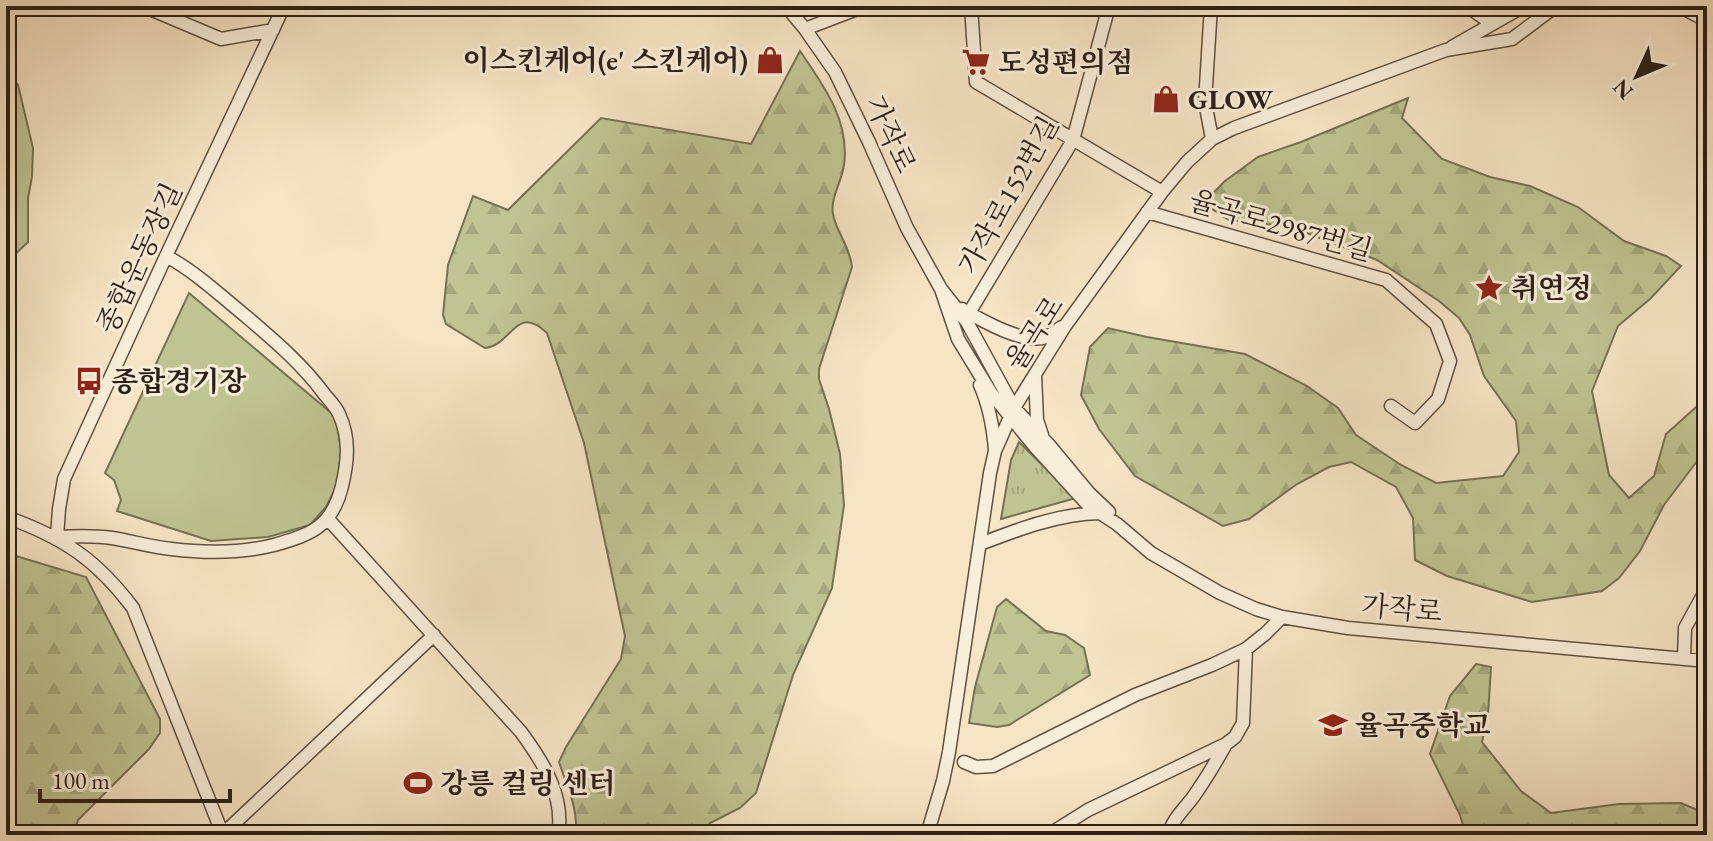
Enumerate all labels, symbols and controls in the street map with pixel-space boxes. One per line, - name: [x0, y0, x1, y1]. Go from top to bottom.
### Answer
- north arrow: [1597, 36, 1677, 116]
- place label: 이스킨케어(e' 스킨케어): [463, 42, 748, 78]
- place label: 도성편의점: [998, 44, 1133, 80]
- shop icon: 이스킨케어(e' 스킨케어): [755, 45, 785, 75]
- supermarket icon: 도성편의점: [961, 47, 991, 77]
- text: N: [1606, 73, 1640, 106]
- place label: GLOW: [1188, 81, 1274, 117]
- shop icon: GLOW: [1151, 84, 1181, 114]
- street label: 가작로: [858, 90, 924, 178]
- street label: 가작로152번길: [950, 109, 1066, 281]
- street label: 종합운동장길: [88, 177, 190, 339]
- street label: 율곡로2987번길: [1185, 182, 1377, 268]
- place label: 취연정: [1511, 270, 1592, 306]
- place icon: 취연정: [1474, 273, 1504, 303]
- street label: 율곡로: [997, 289, 1071, 377]
- place label: 종합경기장: [111, 363, 247, 399]
- bus stop icon: 종합경기장: [74, 366, 104, 396]
- street label: 가작로: [1360, 587, 1444, 629]
- place label: 율곡중학교: [1355, 707, 1490, 743]
- school or university icon: 율곡중학교: [1318, 710, 1348, 740]
- scale bar: [40, 753, 230, 803]
- text: 100 m: [52, 765, 110, 796]
- place label: 강릉 컬링 센터: [440, 765, 616, 801]
- sports icon: 강릉 컬링 센터: [403, 768, 433, 798]

